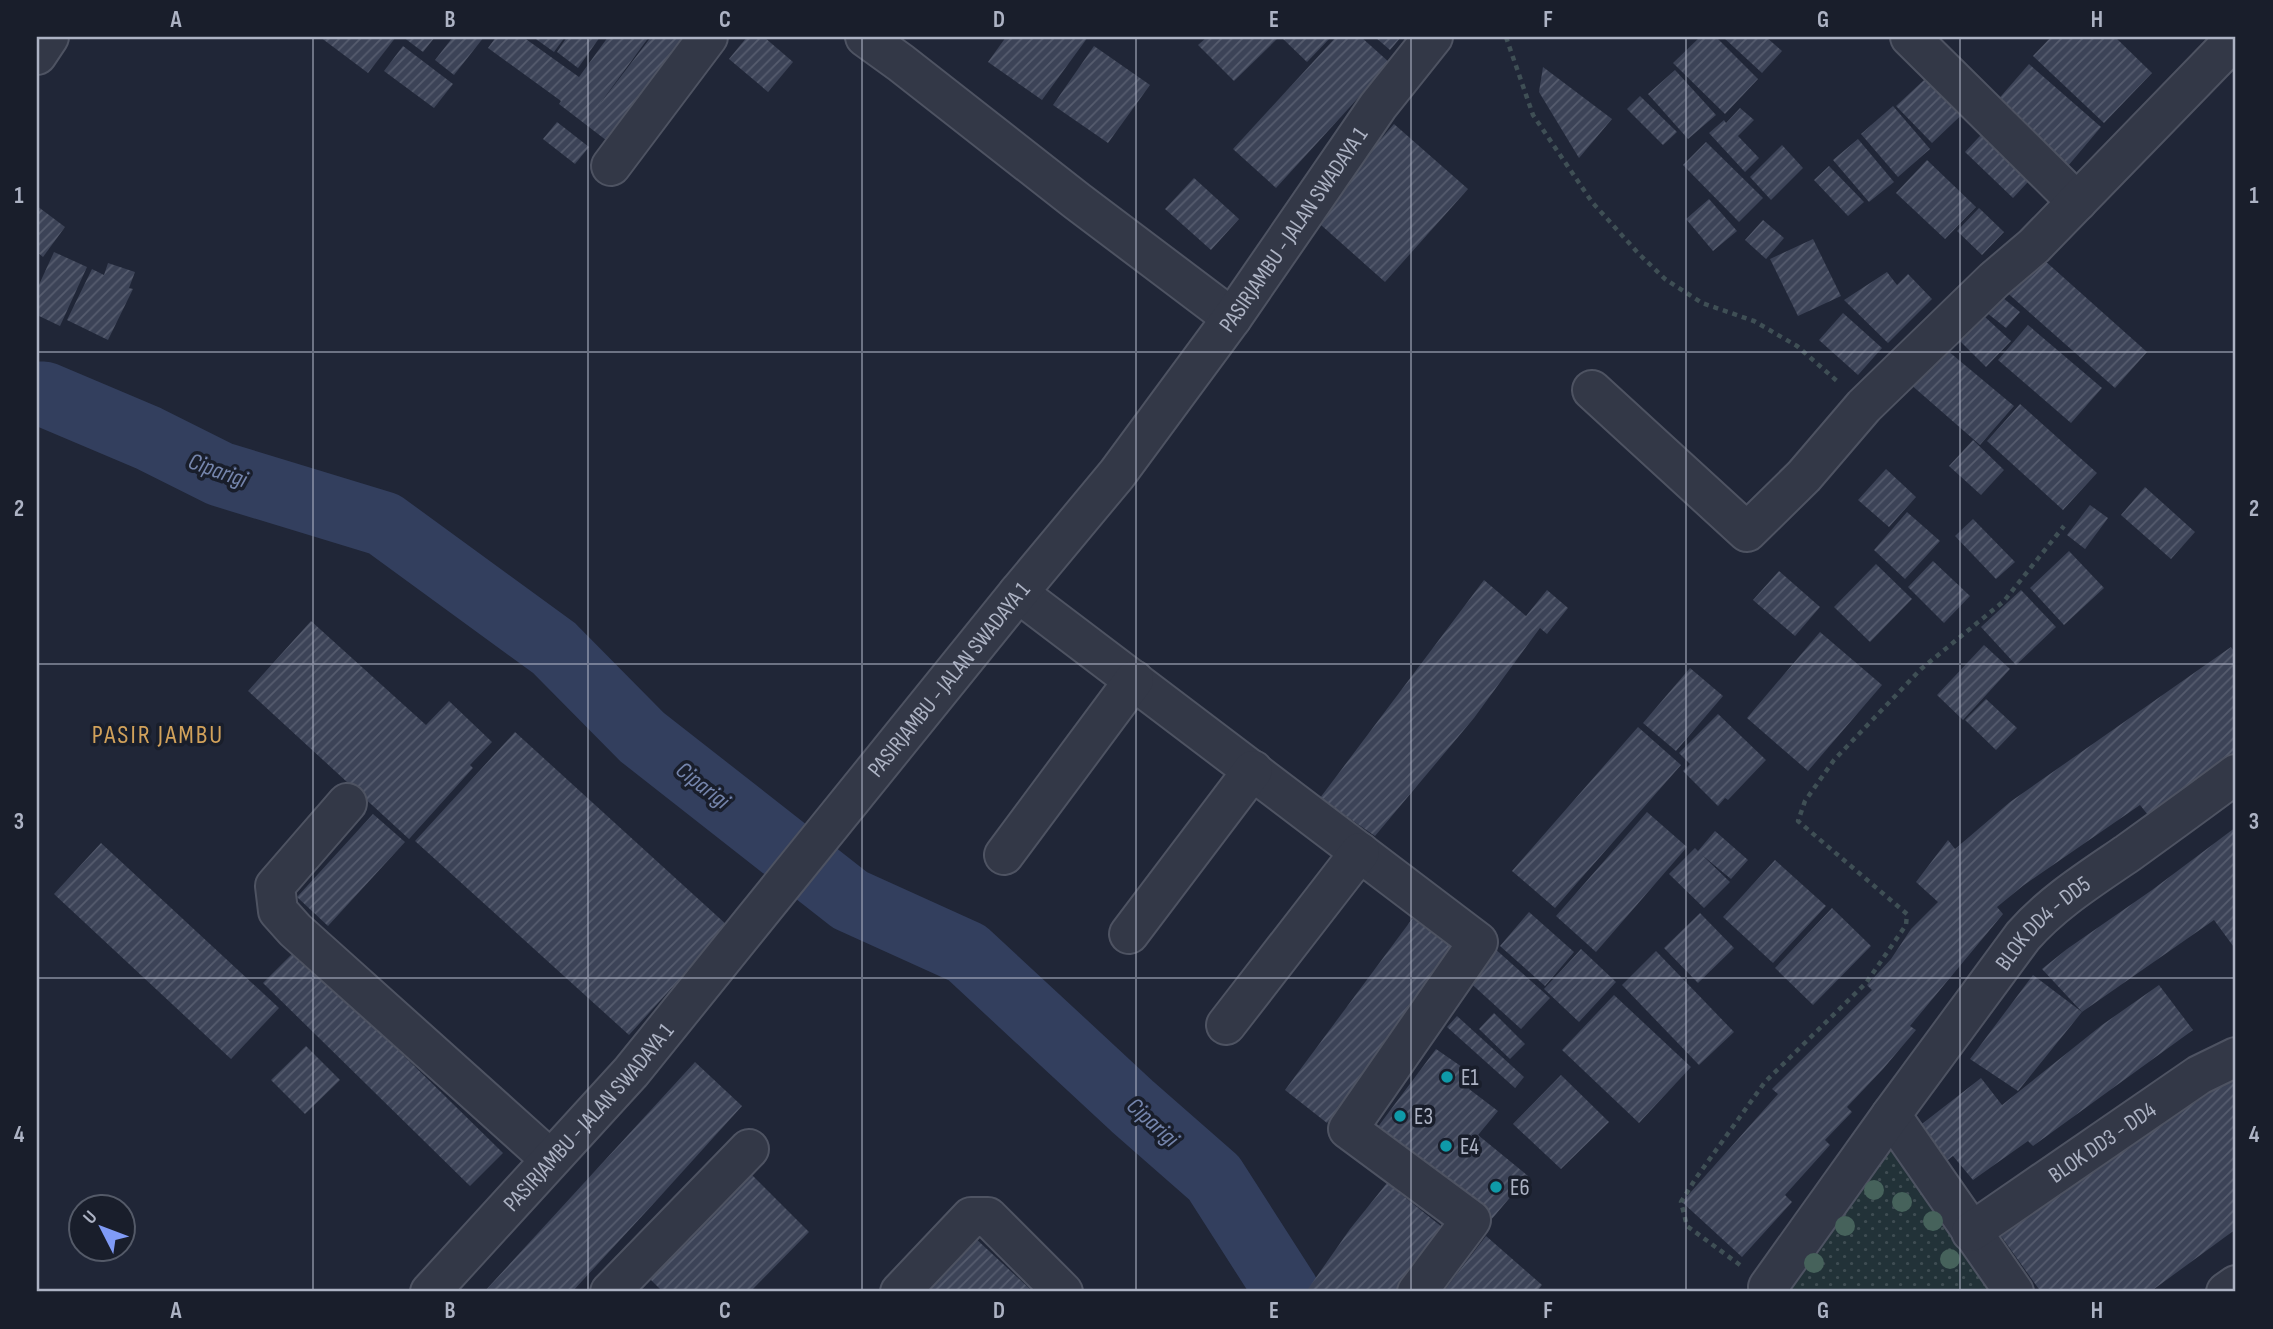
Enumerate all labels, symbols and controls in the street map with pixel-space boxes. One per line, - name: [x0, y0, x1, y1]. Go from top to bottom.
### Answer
- text: A: [170, 6, 183, 34]
- text: B: [445, 6, 456, 34]
- text: C: [719, 6, 731, 34]
- text: D: [993, 6, 1005, 34]
- text: E: [1269, 6, 1279, 34]
- text: F: [1543, 6, 1553, 34]
- text: G: [1817, 6, 1829, 34]
- text: H: [2091, 6, 2103, 34]
- street label: PASIRJAMBU - JALAN SWADAYA 1: [1213, 122, 1374, 338]
- text: 1: [14, 182, 24, 210]
- text: 1: [2249, 182, 2259, 210]
- water label: Ciparigi: [184, 447, 252, 495]
- text: 2: [14, 495, 24, 523]
- text: 2: [2249, 495, 2259, 523]
- street label: PASIRJAMBU - JALAN SWADAYA 1: [862, 577, 1036, 783]
- district label: PASIR JAMBU: [92, 720, 224, 751]
- water label: Ciparigi: [670, 755, 736, 816]
- text: 3: [14, 808, 24, 836]
- text: 3: [2249, 808, 2259, 836]
- street label: BLOK DD4 - DD5: [1990, 870, 2096, 976]
- street label: PASIRJAMBU - JALAN SWADAYA 1: [498, 1018, 680, 1217]
- place label: E1: [1461, 1064, 1479, 1092]
- marker: E1: [1439, 1069, 1455, 1085]
- water label: Ciparigi: [1121, 1091, 1185, 1154]
- street label: BLOK DD3 - DD4: [2043, 1096, 2162, 1189]
- place label: E3: [1414, 1103, 1433, 1131]
- marker: E3: [1392, 1108, 1408, 1124]
- text: 4: [14, 1121, 25, 1149]
- text: 4: [2249, 1121, 2260, 1149]
- place label: E4: [1460, 1133, 1479, 1161]
- marker: E4: [1438, 1138, 1454, 1154]
- place label: E6: [1510, 1174, 1530, 1202]
- marker: E6: [1488, 1179, 1504, 1195]
- north arrow: [66, 1192, 136, 1262]
- text: U: [79, 1206, 102, 1229]
- text: A: [170, 1297, 183, 1325]
- text: B: [445, 1297, 456, 1325]
- text: C: [719, 1297, 731, 1325]
- text: D: [993, 1297, 1005, 1325]
- text: E: [1269, 1297, 1279, 1325]
- text: F: [1543, 1297, 1553, 1325]
- text: G: [1817, 1297, 1829, 1325]
- text: H: [2091, 1297, 2103, 1325]

